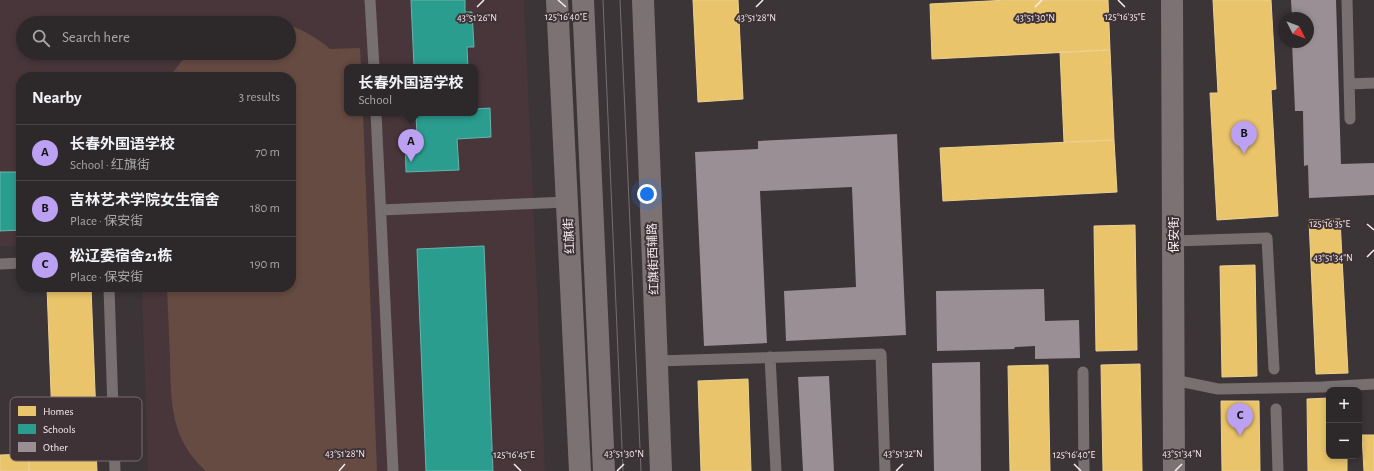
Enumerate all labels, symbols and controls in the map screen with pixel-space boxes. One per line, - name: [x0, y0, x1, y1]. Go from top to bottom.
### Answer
- text: 125°16'40"E: [545, 12, 587, 22]
- text: 125°16'35"E: [1105, 12, 1146, 22]
- north arrow: [1278, 12, 1314, 48]
- text: 43°51'26"N: [457, 13, 497, 23]
- text: 43°51'28"N: [736, 13, 776, 23]
- text: 43°51'30"N: [1015, 13, 1055, 23]
- search box: [16, 16, 296, 60]
- icon: search: [30, 27, 52, 49]
- text: Search here: [62, 30, 130, 45]
- popup: [344, 64, 478, 116]
- text: 长春外国语学校: [358, 76, 464, 91]
- text: Nearby: [32, 89, 82, 106]
- text: 3 results: [239, 91, 280, 104]
- text: School: [358, 94, 392, 107]
- pin: B: [1231, 121, 1257, 154]
- pin: A: [398, 129, 424, 162]
- text: 长春外国语学校: [70, 137, 175, 152]
- text: A: [41, 146, 49, 159]
- text: 70 m: [255, 146, 280, 159]
- text: School · 红旗街: [70, 159, 150, 172]
- your location: [637, 184, 657, 204]
- text: 吉林艺术学院女生宿舍: [70, 193, 220, 208]
- text: B: [41, 202, 49, 215]
- text: 180 m: [250, 202, 280, 215]
- text: Place · 保安街: [70, 215, 143, 228]
- street label: 保安街: [1167, 217, 1180, 253]
- street label: 红旗街: [561, 218, 576, 254]
- text: 125°16'35"E: [1310, 219, 1351, 229]
- street label: 红旗街西辅路: [645, 223, 660, 295]
- text: 松辽委宿舍21栋: [70, 249, 172, 264]
- text: 43°51'34"N: [1313, 253, 1353, 263]
- text: C: [42, 258, 48, 271]
- text: 190 m: [250, 258, 280, 271]
- text: Place · 保安街: [70, 271, 143, 284]
- map controls: [1326, 387, 1362, 459]
- button: +: [1326, 387, 1362, 423]
- legend: [10, 397, 142, 461]
- pin: C: [1227, 403, 1253, 436]
- text: Homes: [43, 406, 74, 417]
- button: −: [1326, 423, 1362, 459]
- text: Schools: [43, 424, 76, 435]
- text: Other: [43, 442, 68, 453]
- text: 43°51'28"N: [325, 449, 365, 459]
- text: 43°51'30"N: [604, 449, 644, 459]
- text: 43°51'32"N: [883, 449, 923, 459]
- text: 43°51'34"N: [1162, 449, 1202, 459]
- text: 125°16'45"E: [493, 450, 535, 460]
- text: 125°16'40"E: [1053, 450, 1095, 460]

